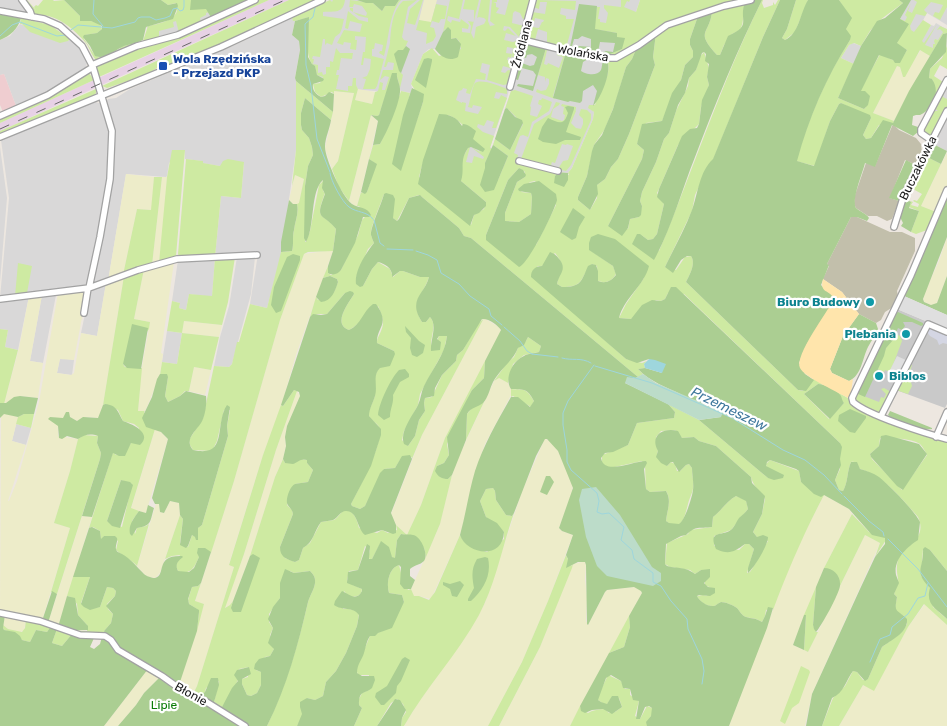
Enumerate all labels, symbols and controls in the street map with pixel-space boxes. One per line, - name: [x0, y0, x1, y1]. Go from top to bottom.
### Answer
- street label: Źródlana: [509, 18, 535, 70]
- street label: Wolańska: [556, 42, 610, 64]
- place label: Wola Rzędzińska - Przejazd PKP: [173, 52, 271, 80]
- marker: Wola Rzędzińska - Przejazd PKP: [157, 60, 169, 72]
- street label: Buczakówka: [896, 134, 940, 202]
- place label: Biuro Budowy: [777, 295, 860, 309]
- marker: Biuro Budowy: [864, 296, 876, 308]
- place label: Plebania: [844, 327, 896, 341]
- marker: Plebania: [900, 328, 912, 340]
- place label: Biblos: [889, 369, 926, 383]
- marker: Biblos: [873, 370, 885, 382]
- water label: Przemeszew: [688, 383, 770, 435]
- street label: Błonie: [172, 679, 210, 709]
- park label: Lipie: [151, 698, 177, 712]

